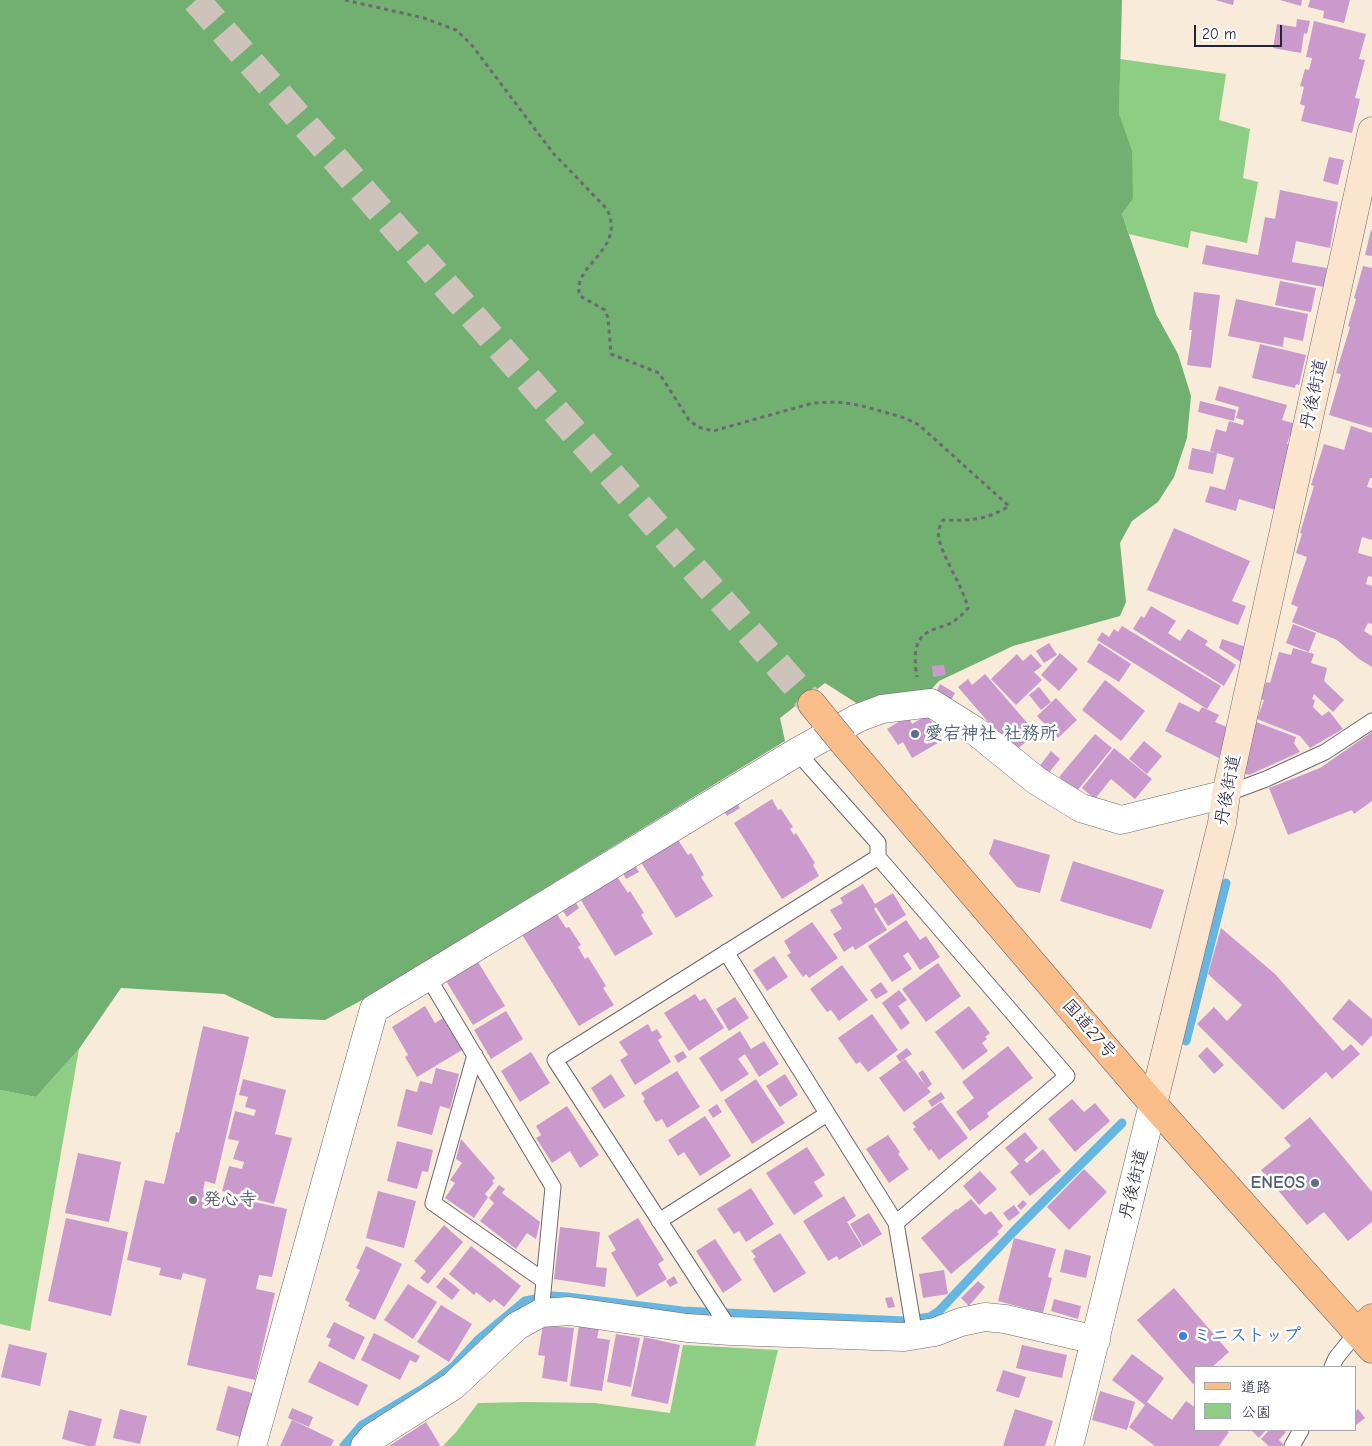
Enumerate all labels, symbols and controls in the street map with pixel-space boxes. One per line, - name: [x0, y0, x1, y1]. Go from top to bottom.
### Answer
- scale bar: [1197, 15, 1284, 47]
- text: 20 m: [1202, 25, 1236, 43]
- street label: 丹後街道: [1296, 357, 1332, 431]
- place label: 愛宕神社 社務所: [925, 723, 1057, 745]
- marker: 愛宕神社 社務所: [909, 728, 921, 740]
- street label: 丹後街道: [1211, 753, 1245, 827]
- street label: 国道27号: [1057, 995, 1121, 1063]
- street label: 丹後街道: [1115, 1146, 1153, 1222]
- place label: ENEOS: [1251, 1172, 1305, 1194]
- marker: ENEOS: [1309, 1177, 1321, 1189]
- place label: 発心寺: [203, 1189, 257, 1211]
- marker: 発心寺: [187, 1194, 199, 1206]
- place label: ミニストップ: [1193, 1325, 1301, 1347]
- marker: ミニストップ: [1177, 1330, 1189, 1342]
- legend: [1194, 1366, 1357, 1431]
- text: 道路: [1241, 1378, 1271, 1396]
- text: 公園: [1241, 1403, 1271, 1421]

